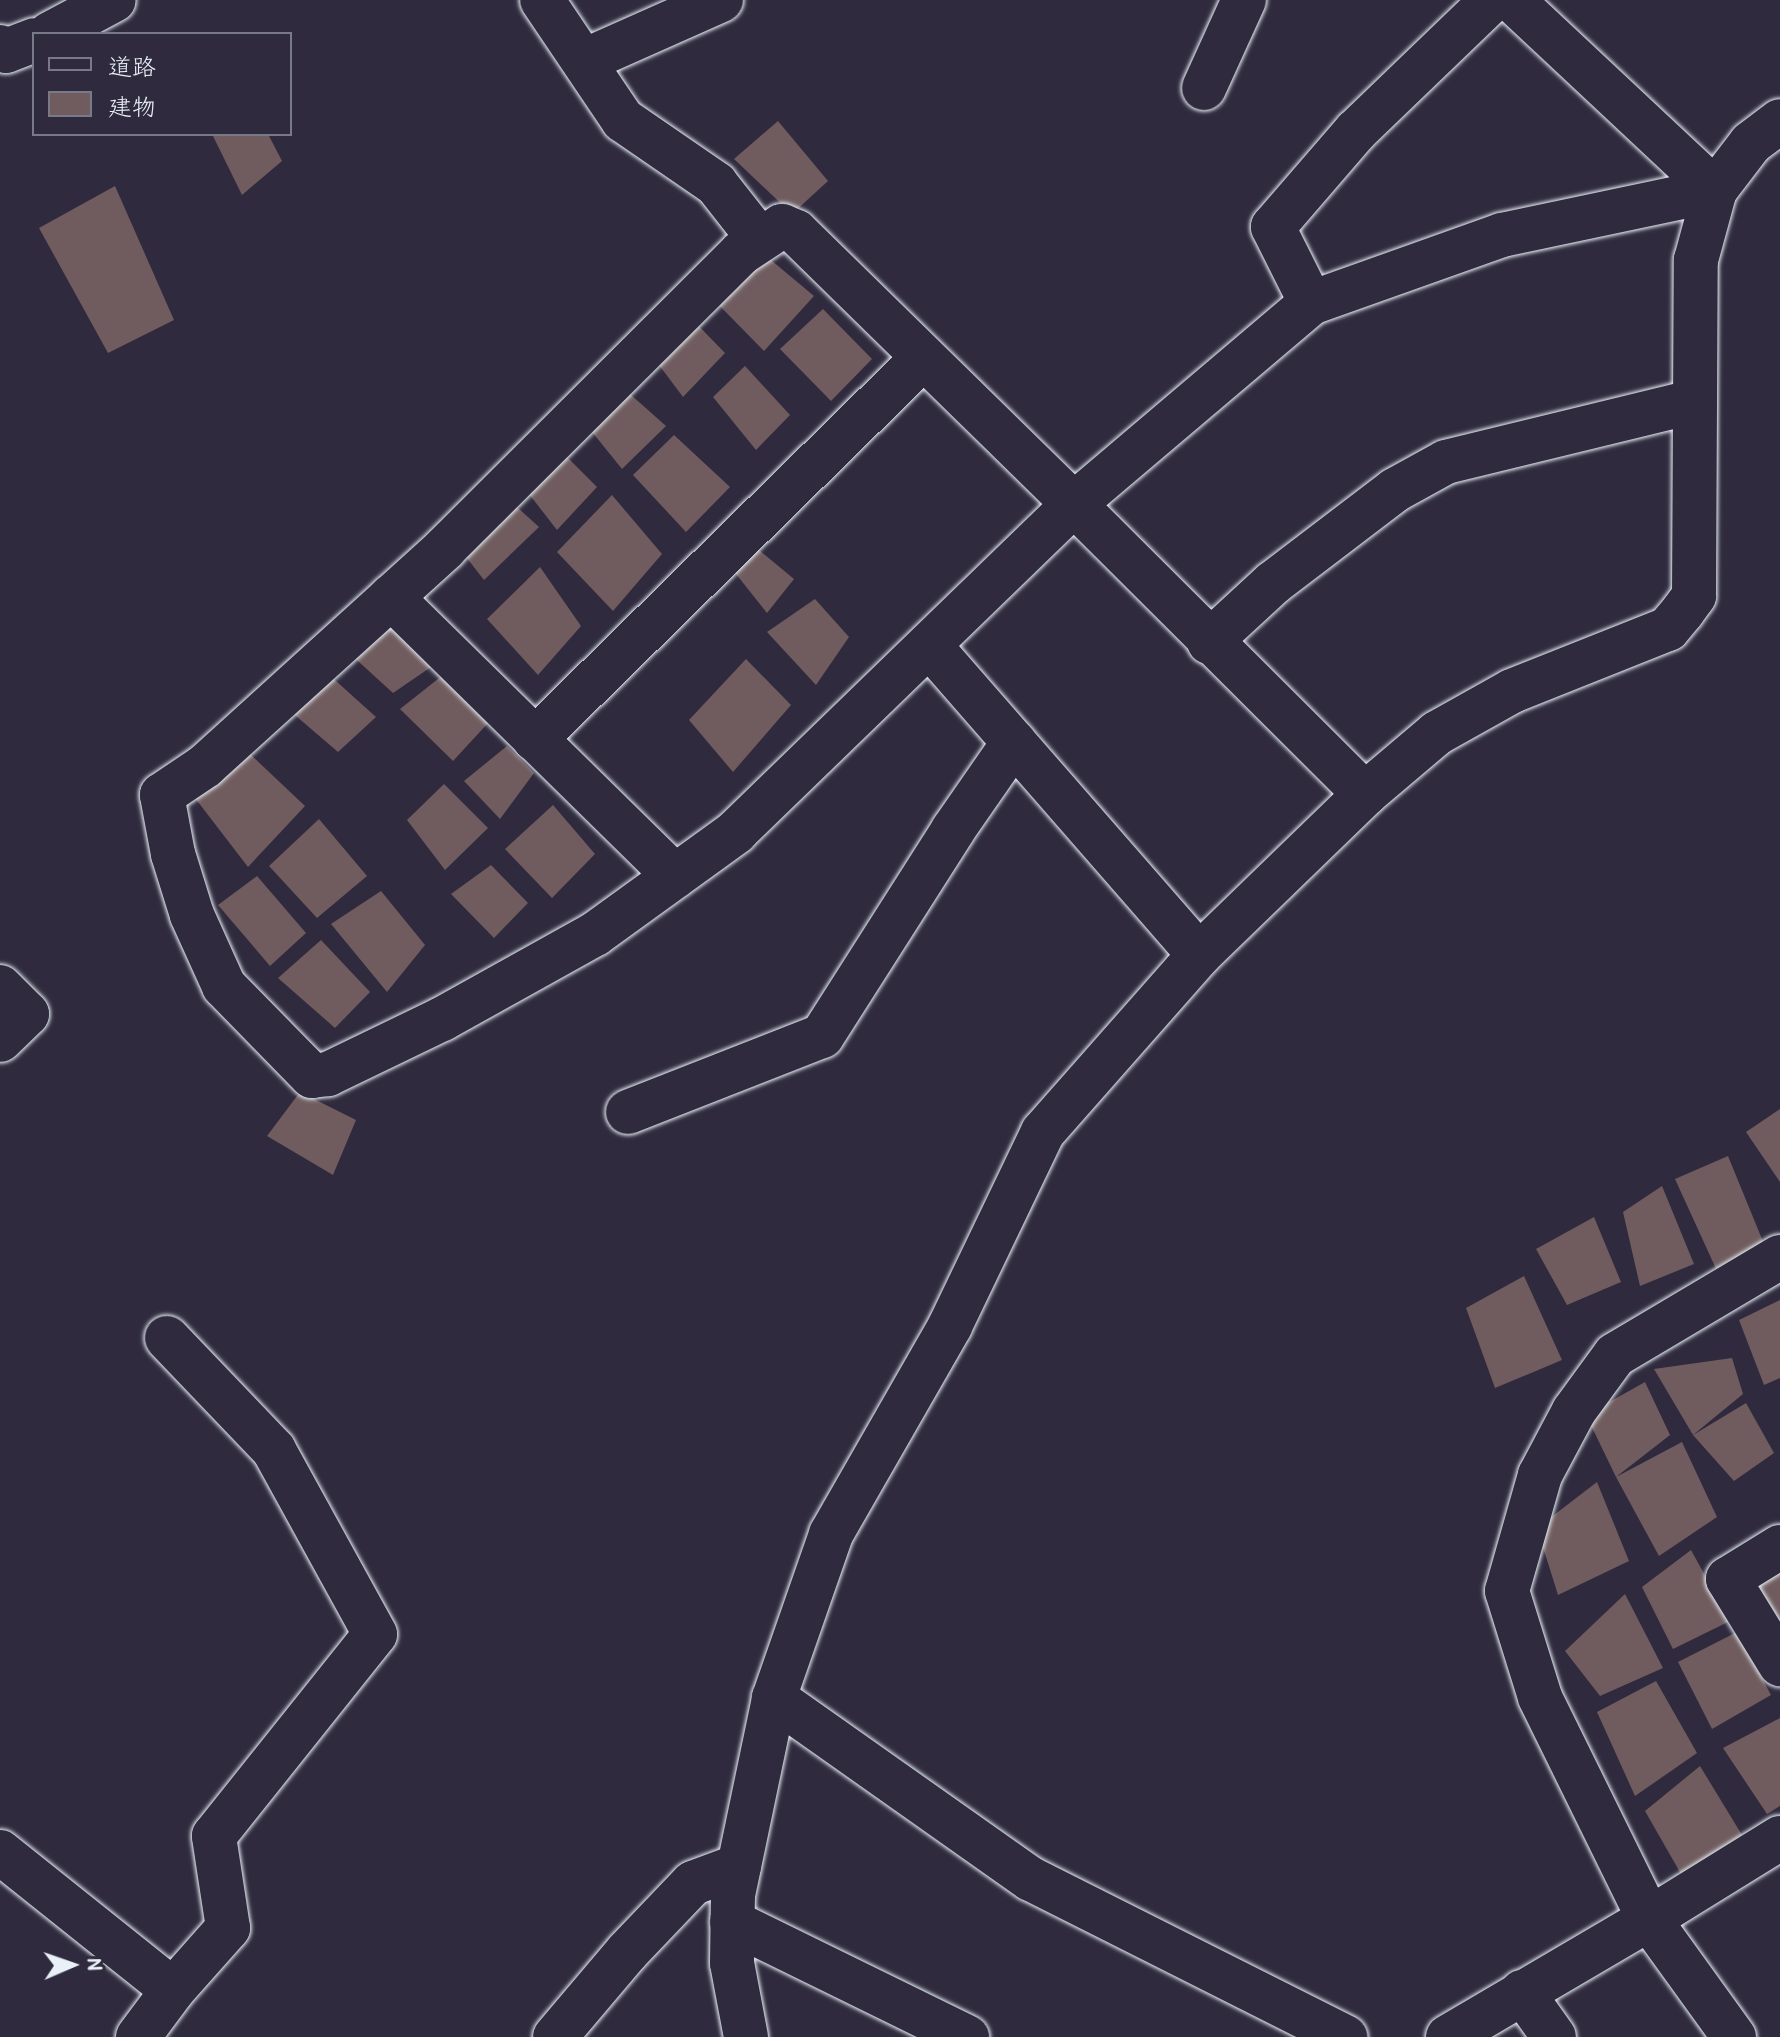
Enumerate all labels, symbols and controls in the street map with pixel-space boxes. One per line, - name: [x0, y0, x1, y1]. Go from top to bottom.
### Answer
- legend: [32, 32, 292, 136]
- text: 道路: [108, 50, 156, 82]
- text: 建物: [108, 90, 156, 122]
- north arrow: [32, 1925, 112, 2005]
- text: N: [81, 1958, 111, 1971]

